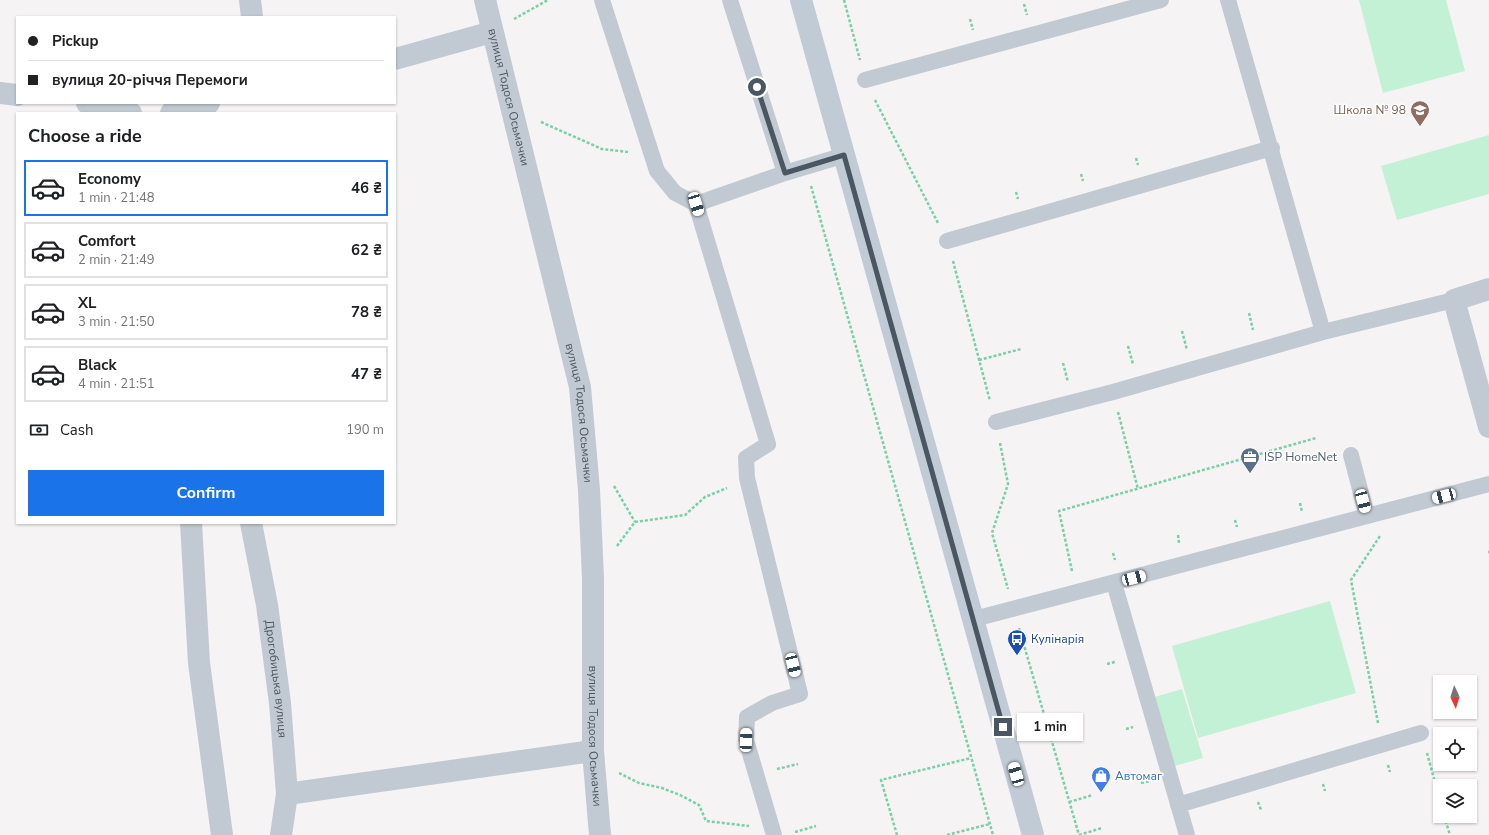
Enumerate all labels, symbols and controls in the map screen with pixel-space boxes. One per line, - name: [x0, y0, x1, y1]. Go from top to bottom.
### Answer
- street label: вулиця Тодося Осьмачки: [484, 27, 533, 168]
- text: Pickup: [52, 31, 98, 51]
- text: вулиця 20-річчя Перемоги: [52, 70, 248, 90]
- route start: [748, 78, 766, 96]
- school or university icon: Школа № 98: [1409, 99, 1431, 127]
- place label: Школа № 98: [1334, 102, 1406, 118]
- text: Choose a ride: [28, 124, 142, 148]
- text: Economy: [78, 169, 141, 189]
- icon: car: [30, 170, 66, 206]
- text: 46 ₴: [351, 178, 382, 198]
- text: 1 min · 21:48: [78, 189, 154, 207]
- car: [687, 191, 705, 217]
- text: Comfort: [78, 231, 135, 251]
- icon: car: [30, 232, 66, 268]
- text: 62 ₴: [351, 240, 382, 260]
- text: 2 min · 21:49: [78, 251, 154, 269]
- text: XL: [78, 293, 97, 313]
- icon: car: [30, 294, 66, 330]
- text: 78 ₴: [351, 302, 382, 322]
- text: 3 min · 21:50: [78, 313, 154, 331]
- street label: вулиця Тодося Осьмачки: [561, 341, 596, 483]
- text: Black: [78, 355, 116, 375]
- icon: car: [30, 356, 66, 392]
- text: 47 ₴: [351, 364, 382, 384]
- text: 4 min · 21:51: [78, 375, 154, 393]
- icon: cash: [28, 419, 50, 441]
- text: Cash: [60, 420, 94, 440]
- text: 190 m: [346, 421, 384, 439]
- office icon: ISP HomeNet: [1239, 446, 1261, 474]
- place label: ISP HomeNet: [1264, 449, 1338, 465]
- button: Confirm: [28, 470, 384, 516]
- car: [1431, 487, 1457, 505]
- car: [1354, 488, 1372, 514]
- car: [1121, 569, 1147, 587]
- street label: Дрогобицька вулиця: [261, 619, 291, 738]
- bus stop icon: Кулінарія: [1006, 628, 1028, 656]
- place label: Кулінарія: [1031, 631, 1084, 647]
- car: [784, 652, 802, 678]
- street label: вулиця Тодося Осьмачки: [585, 665, 606, 807]
- north arrow: [1433, 675, 1477, 719]
- map controls: [1433, 675, 1477, 823]
- callout: 1 min: [1017, 713, 1083, 741]
- route end: [994, 718, 1012, 736]
- text: 1 min: [1033, 718, 1067, 736]
- button: locate: [1433, 727, 1477, 771]
- car: [740, 728, 752, 752]
- car: [1007, 761, 1025, 787]
- shop icon: Автомаг: [1090, 765, 1112, 793]
- place label: Автомаг: [1115, 768, 1163, 784]
- button: layers: [1433, 779, 1477, 823]

